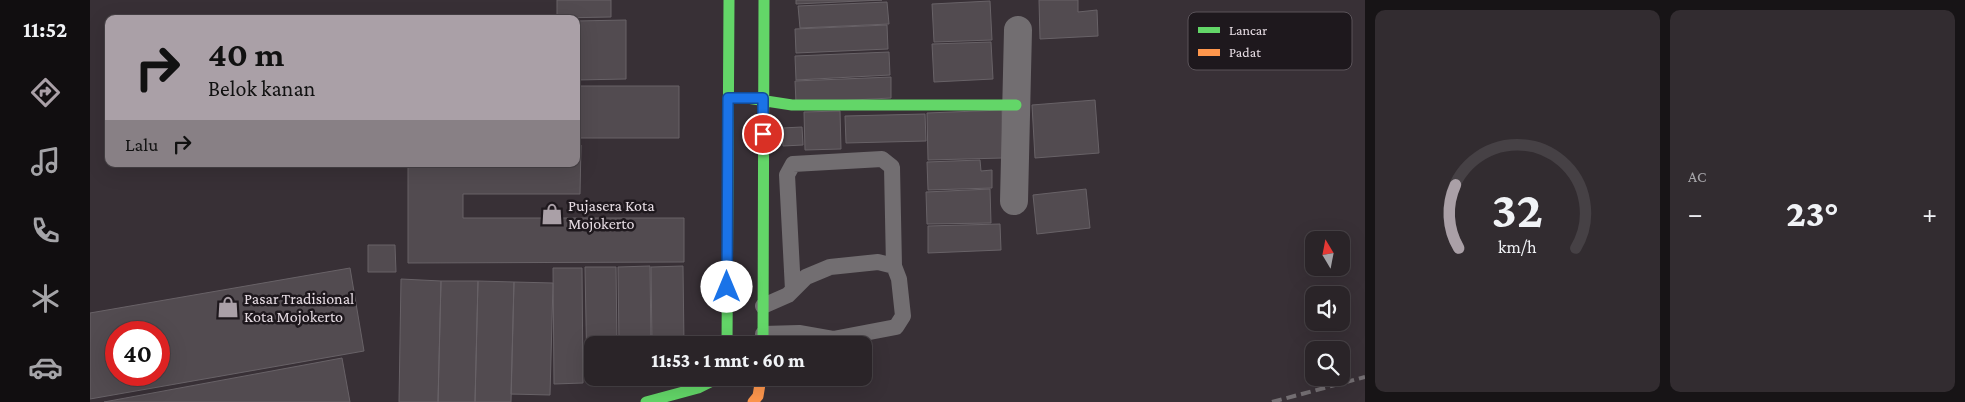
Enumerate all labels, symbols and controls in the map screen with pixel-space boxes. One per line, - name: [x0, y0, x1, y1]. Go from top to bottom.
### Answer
- legend: [1188, 12, 1352, 70]
- text: 11:52: [23, 17, 67, 42]
- text: Lancar: [1229, 22, 1267, 38]
- icon: right: [125, 35, 190, 100]
- text: 40 m: [208, 35, 285, 74]
- text: Padat: [1229, 44, 1261, 60]
- icon: directions: [28, 75, 63, 110]
- text: Belok kanan: [208, 76, 315, 101]
- pin: [742, 113, 784, 155]
- icon: arrive: [749, 120, 777, 148]
- icon: right: [168, 130, 196, 158]
- text: Lalu: [125, 134, 158, 155]
- icon: music: [28, 144, 63, 179]
- text: AC: [1688, 168, 1706, 185]
- text: 32: [1492, 180, 1543, 238]
- text: 23°: [1786, 192, 1839, 234]
- place label: Pujasera Kota Mojokerto: [568, 197, 655, 233]
- text: −: [1688, 198, 1703, 229]
- text: +: [1922, 198, 1937, 229]
- shop icon: Pujasera Kota Mojokerto: [539, 201, 565, 227]
- icon: phone: [28, 213, 63, 248]
- north arrow: [1305, 231, 1350, 276]
- map controls: [1305, 231, 1350, 386]
- text: km/h: [1498, 237, 1537, 257]
- position arrow: [700, 260, 752, 312]
- icon: climate: [28, 281, 63, 316]
- button: sound: [1305, 286, 1350, 331]
- place label: Pasar Tradisional Kota Mojokerto: [244, 290, 354, 326]
- shop icon: Pasar Tradisional Kota Mojokerto: [215, 294, 241, 320]
- speed limit sign: 40: [105, 321, 170, 386]
- button: search: [1305, 341, 1350, 386]
- icon: car: [28, 350, 63, 385]
- text: 11:53 · 1 mnt · 60 m: [651, 350, 805, 371]

